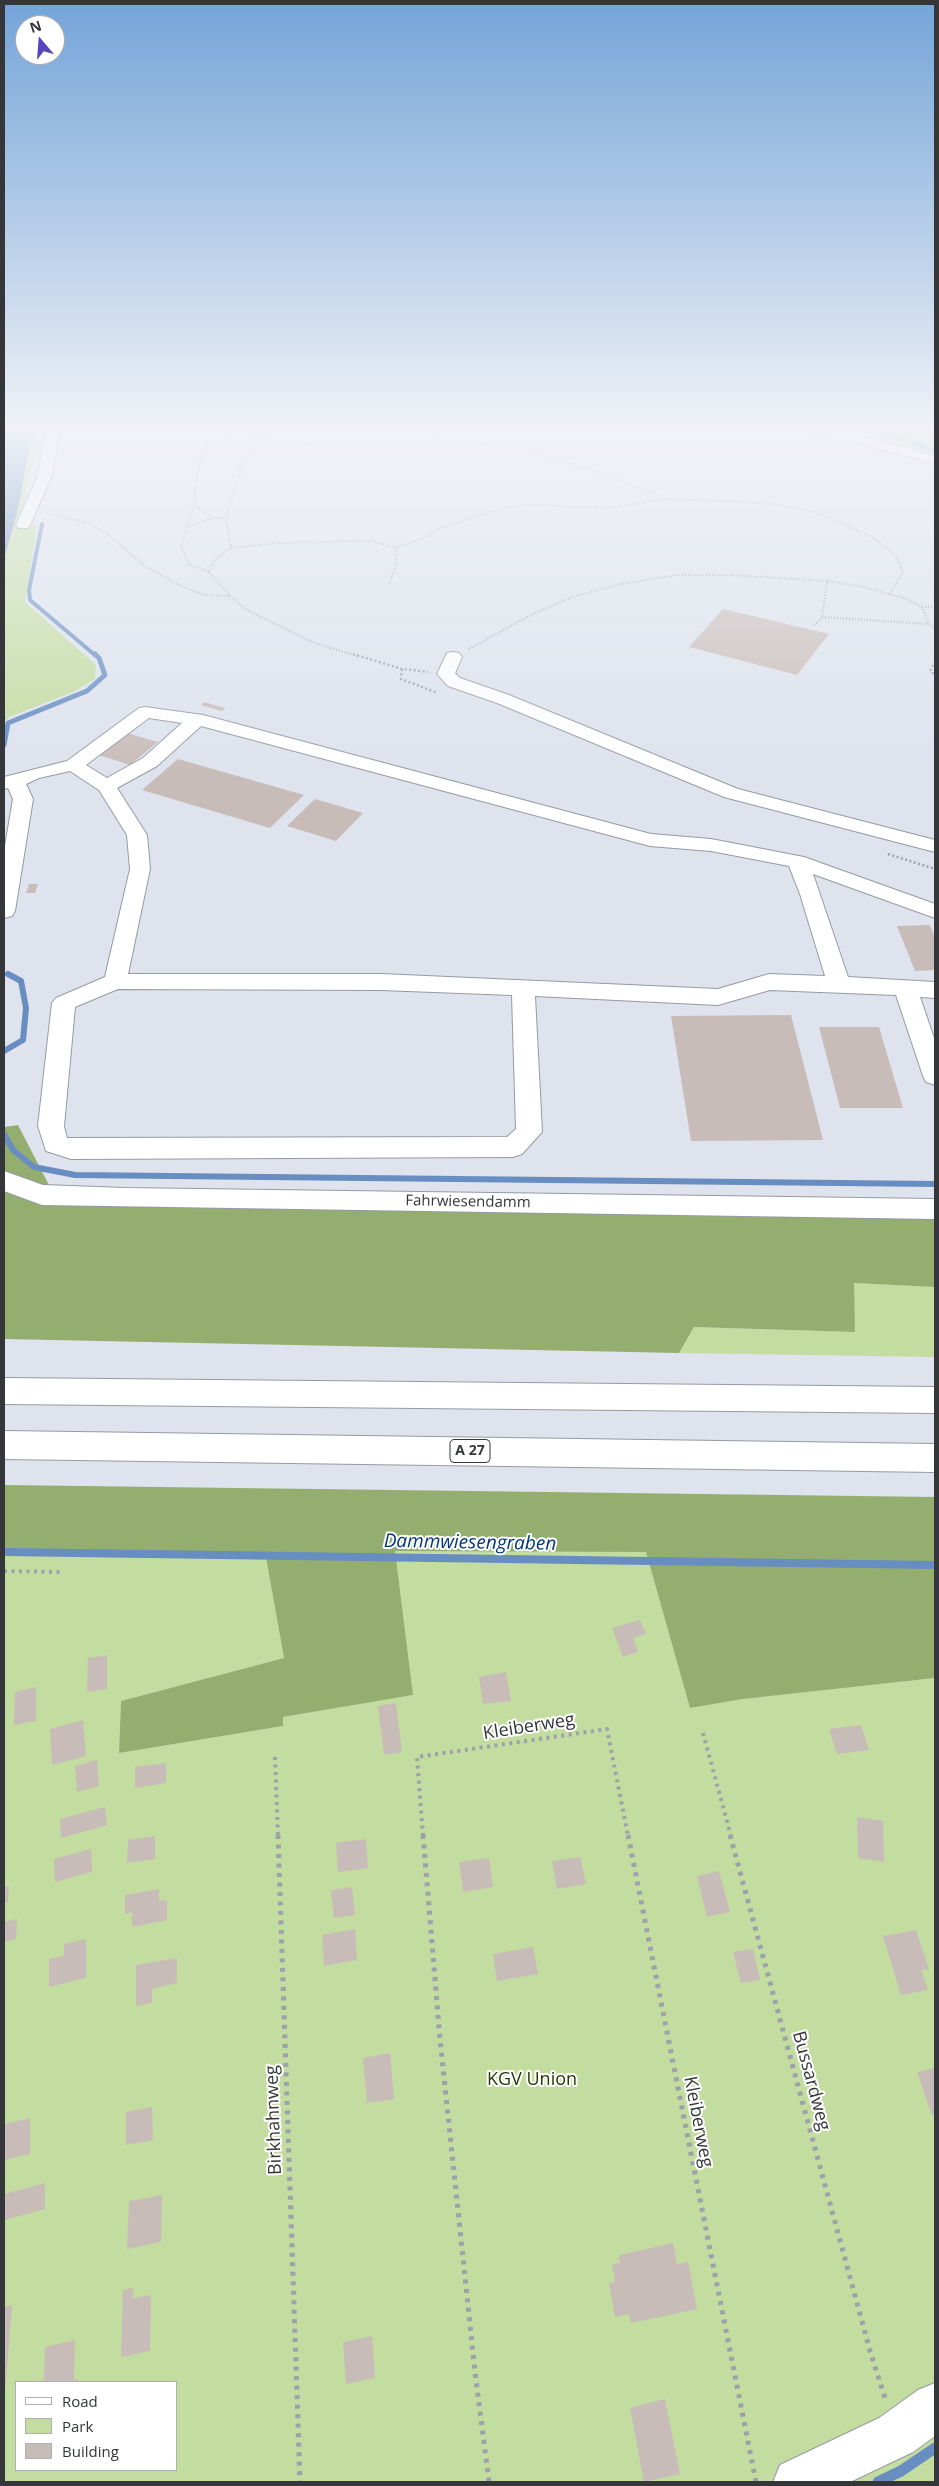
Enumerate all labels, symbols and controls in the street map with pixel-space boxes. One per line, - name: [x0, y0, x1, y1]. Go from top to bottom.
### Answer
- north arrow: [15, 15, 65, 65]
- text: N: [27, 15, 44, 37]
- street label: Fahrwiesendamm: [405, 1192, 531, 1212]
- road number: A 27: [450, 1440, 490, 1462]
- water label: Dammwiesengraben: [384, 1530, 556, 1556]
- street label: Kleiberweg: [482, 1709, 576, 1745]
- street label: Bussardweg: [787, 2029, 835, 2133]
- street label: Birkhahnweg: [261, 2065, 287, 2175]
- park label: KGV Union: [487, 2069, 577, 2091]
- street label: Kleiberweg: [679, 2075, 717, 2169]
- legend: [15, 2381, 178, 2471]
- text: Road: [62, 2391, 98, 2411]
- text: Park: [62, 2416, 93, 2436]
- text: Building: [62, 2441, 119, 2461]

